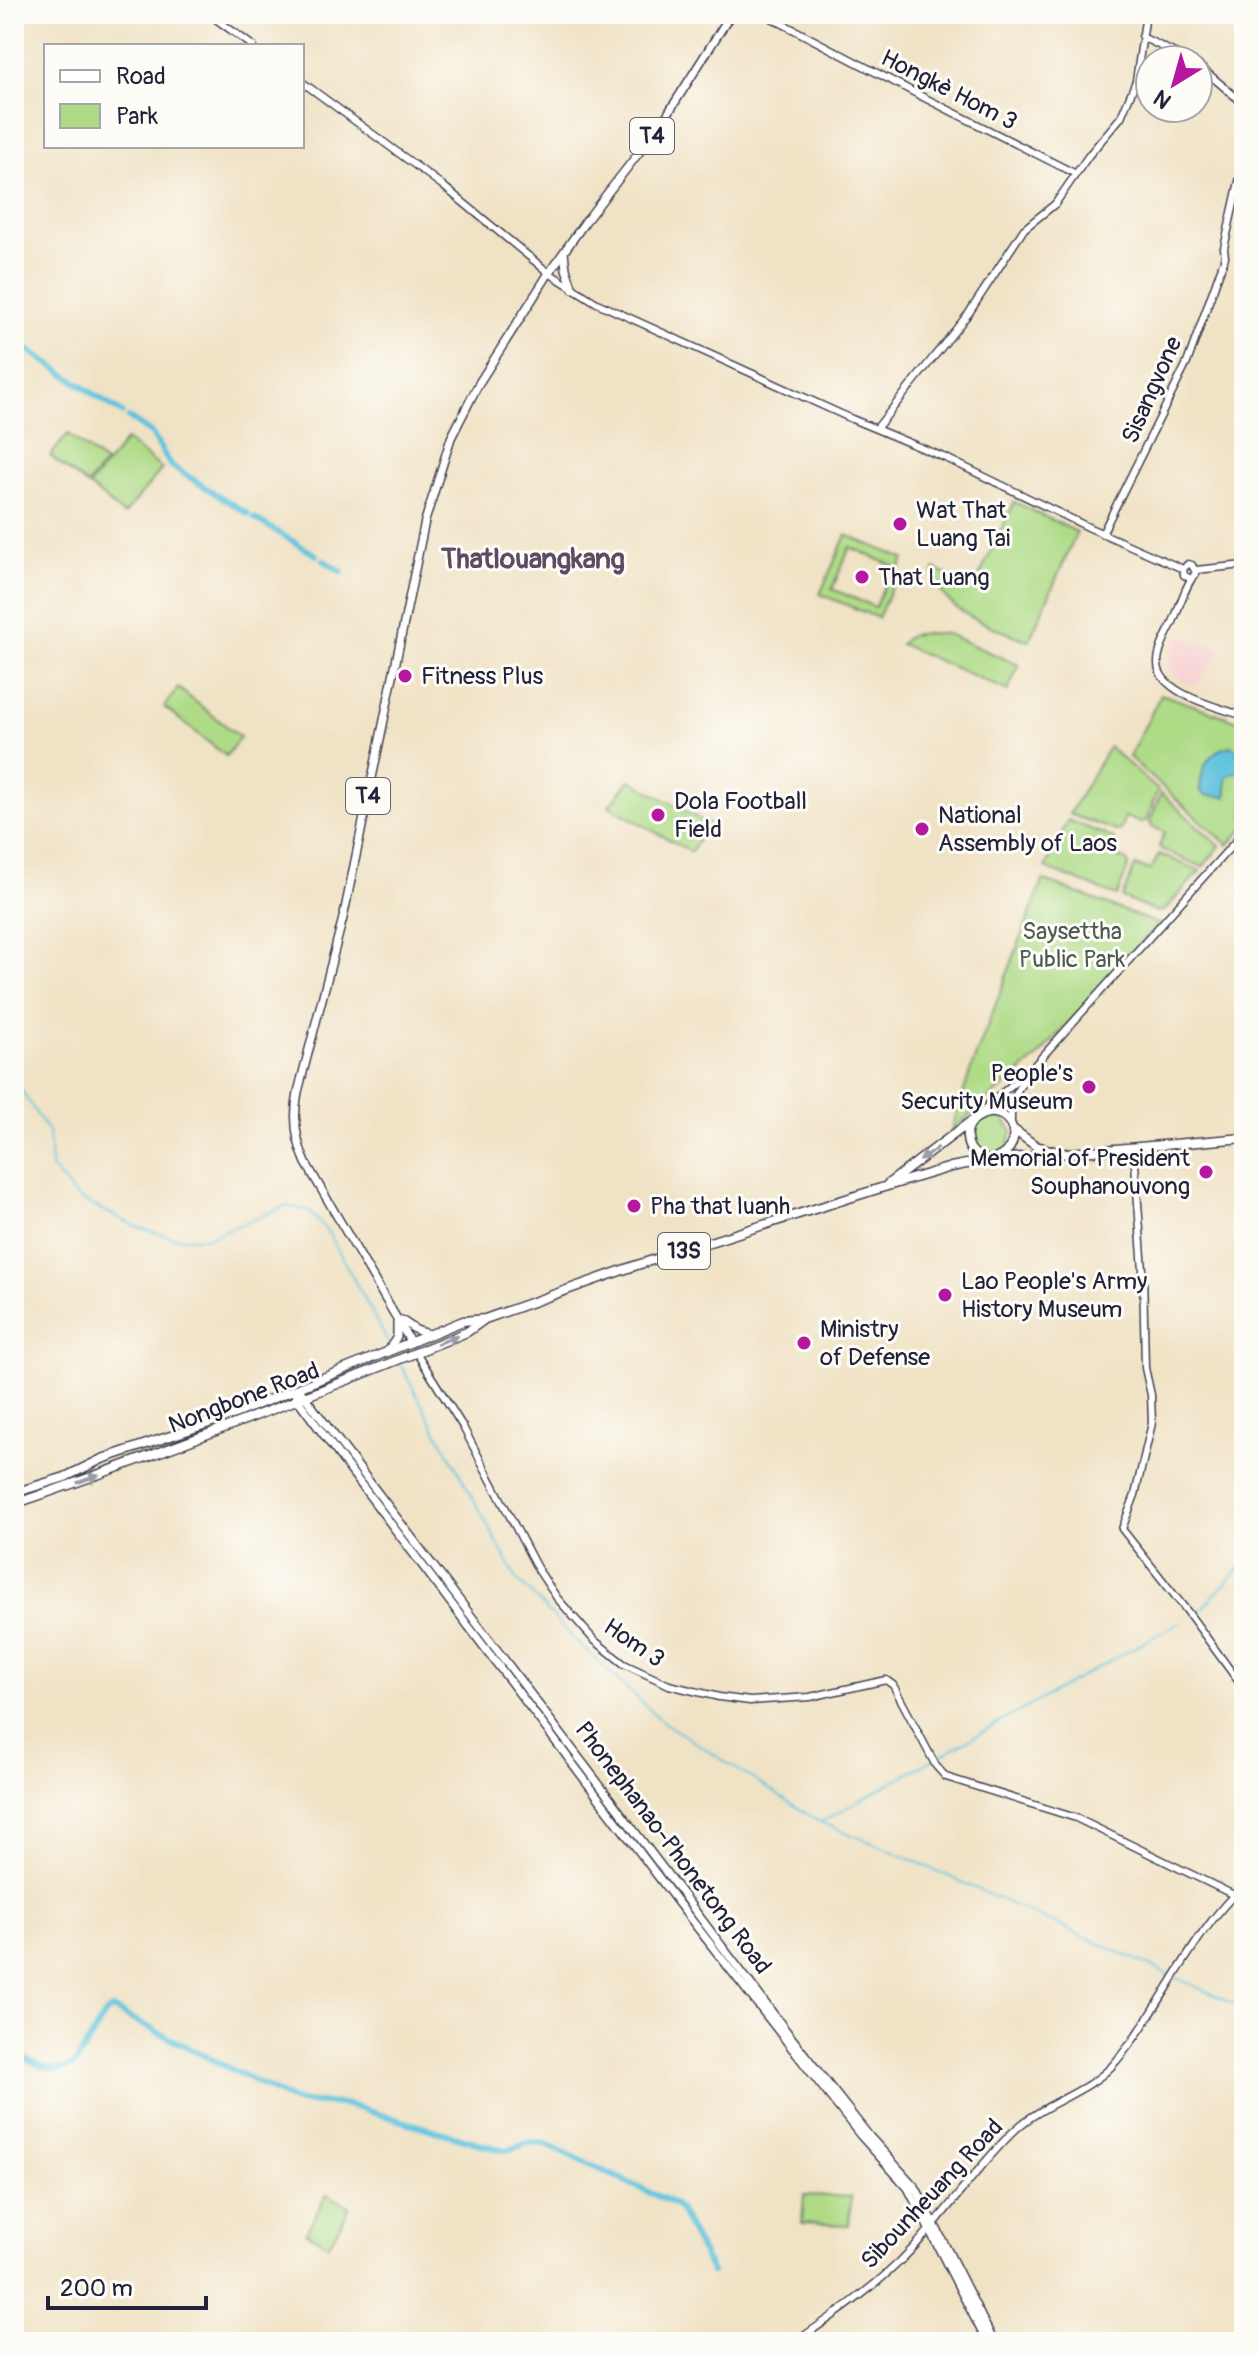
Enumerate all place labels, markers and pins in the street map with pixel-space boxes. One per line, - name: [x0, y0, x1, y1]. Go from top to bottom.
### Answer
- place label: Wat That Luang Tai: [916, 496, 1010, 553]
- marker: Wat That Luang Tai: [891, 515, 909, 533]
- place label: That Luang: [878, 563, 990, 592]
- marker: That Luang: [853, 568, 871, 586]
- place label: Fitness Plus: [421, 662, 544, 691]
- marker: Fitness Plus: [396, 667, 414, 685]
- place label: Dola Football Field: [674, 787, 807, 844]
- place label: National Assembly of Laos: [938, 801, 1117, 858]
- marker: Dola Football Field: [649, 806, 667, 824]
- marker: National Assembly of Laos: [913, 820, 931, 838]
- place label: People's Security Museum: [900, 1059, 1073, 1116]
- marker: People's Security Museum: [1080, 1078, 1098, 1096]
- place label: Memorial of President Souphanouvong: [970, 1144, 1190, 1201]
- marker: Memorial of President Souphanouvong: [1197, 1163, 1215, 1181]
- place label: Pha that luanh: [650, 1192, 790, 1221]
- marker: Pha that luanh: [625, 1197, 643, 1215]
- place label: Lao People's Army History Museum: [961, 1267, 1147, 1324]
- marker: Lao People's Army History Museum: [936, 1286, 954, 1304]
- place label: Ministry of Defense: [820, 1315, 930, 1372]
- marker: Ministry of Defense: [795, 1334, 813, 1352]

